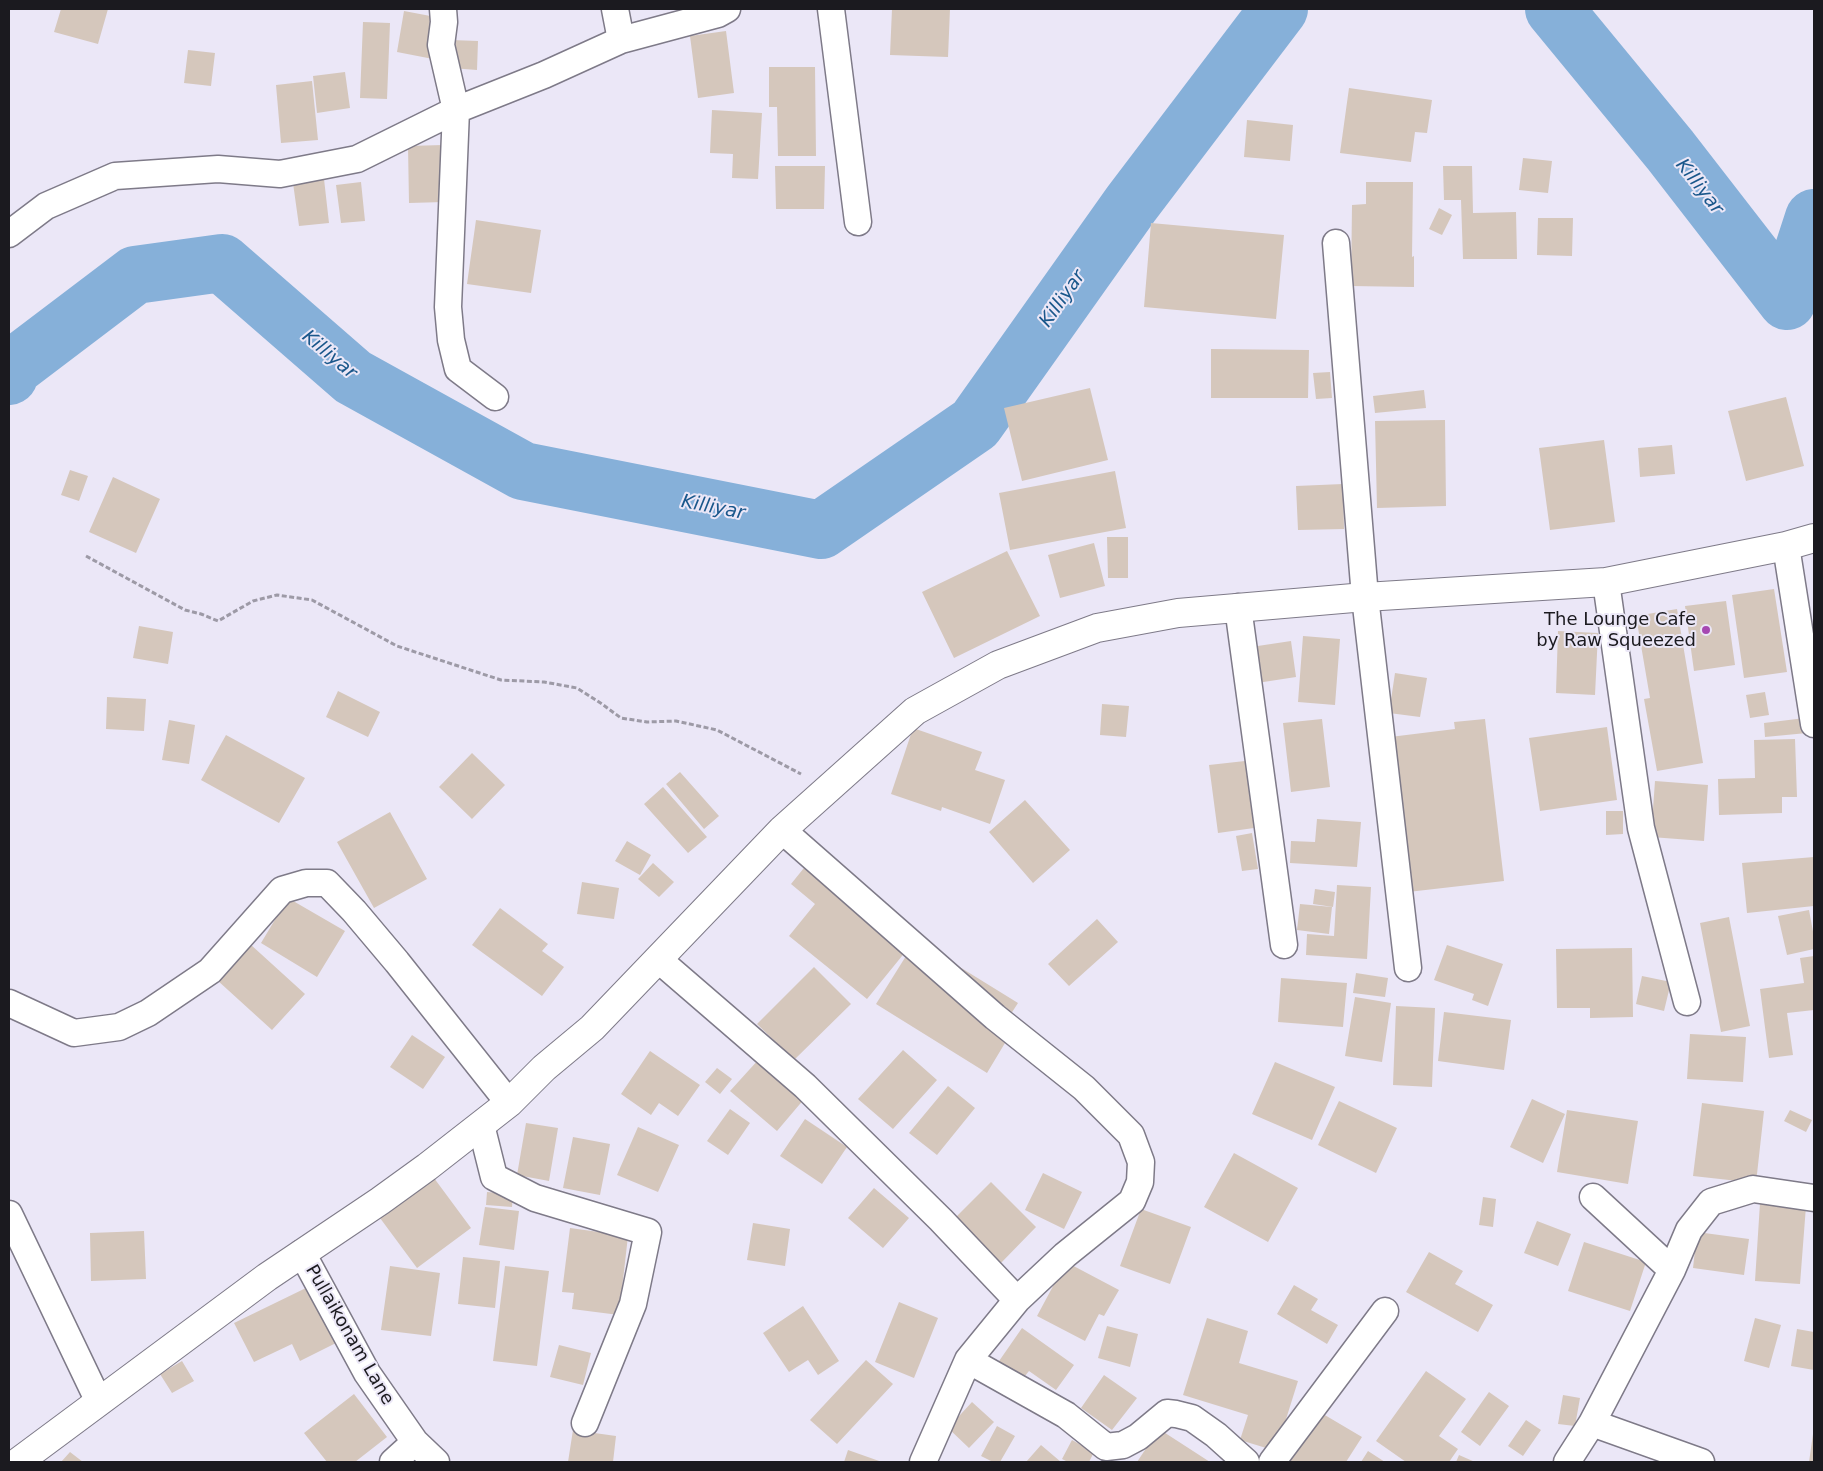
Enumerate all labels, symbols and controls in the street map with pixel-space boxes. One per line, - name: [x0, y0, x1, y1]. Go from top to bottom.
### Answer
- water label: Killiyar: [1670, 155, 1728, 219]
- water label: Killiyar: [1035, 266, 1091, 332]
- water label: Killiyar: [297, 326, 361, 384]
- water label: Killiyar: [679, 491, 747, 525]
- place label: The Lounge Cafe by Raw Squeezed: [1536, 609, 1696, 652]
- marker: The Lounge Cafe by Raw Squeezed: [1700, 624, 1712, 636]
- street label: Pullaikonam Lane: [300, 1261, 398, 1409]

